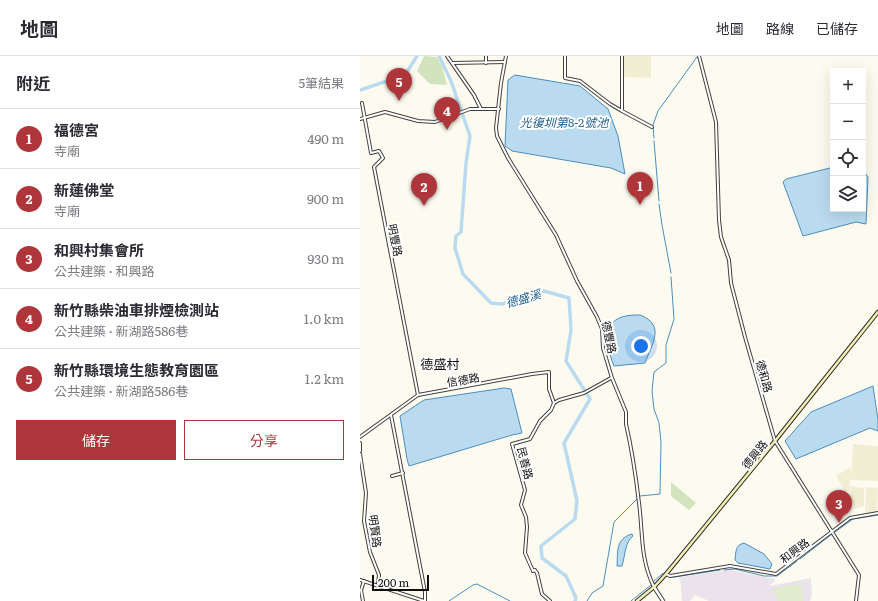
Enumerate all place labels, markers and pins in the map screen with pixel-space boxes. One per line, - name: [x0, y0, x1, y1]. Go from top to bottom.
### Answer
- pin: 5: [386, 68, 412, 101]
- pin: 4: [434, 97, 460, 130]
- pin: 1: [627, 172, 653, 205]
- pin: 2: [411, 173, 437, 206]
- pin: 3: [826, 490, 852, 523]

